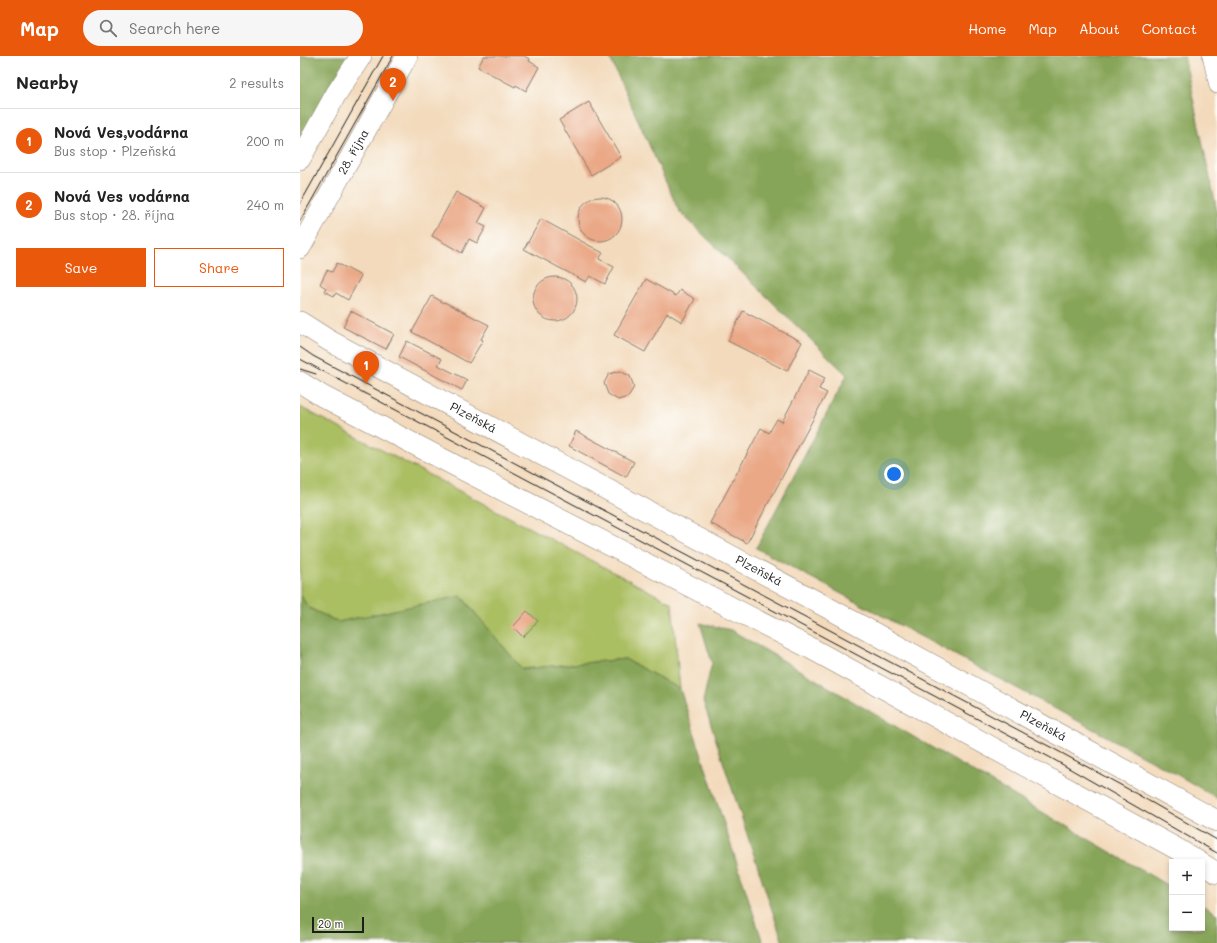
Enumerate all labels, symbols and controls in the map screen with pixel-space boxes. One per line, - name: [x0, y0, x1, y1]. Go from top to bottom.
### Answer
- search box: [83, 10, 363, 46]
- text: Map: [20, 16, 59, 41]
- icon: search: [97, 17, 119, 39]
- text: Search here: [129, 18, 220, 38]
- text: Home: [968, 19, 1006, 38]
- text: Map: [1028, 19, 1057, 38]
- text: About: [1079, 19, 1120, 38]
- text: Contact: [1142, 19, 1197, 38]
- pin: 2: [380, 68, 406, 101]
- text: Nearby: [16, 71, 78, 93]
- text: 2 results: [229, 74, 284, 91]
- text: Nová Ves,vodárna: [54, 122, 188, 142]
- street label: 28. října: [334, 126, 372, 177]
- text: 1: [26, 132, 32, 149]
- text: 200 m: [246, 132, 284, 149]
- text: Bus stop · Plzeňská: [54, 142, 176, 159]
- text: Nová Ves vodárna: [54, 186, 190, 206]
- text: 2: [25, 196, 33, 213]
- text: 240 m: [247, 196, 284, 213]
- text: Bus stop · 28. října: [54, 206, 175, 223]
- button: Save: [16, 248, 146, 287]
- button: Share: [154, 248, 284, 287]
- pin: 1: [353, 351, 379, 384]
- street label: Plzeňská: [447, 398, 500, 436]
- your location: [884, 464, 904, 484]
- street label: Plzeňská: [733, 551, 785, 589]
- street label: Plzeňská: [1018, 706, 1070, 744]
- map controls: [1169, 859, 1205, 931]
- button: +: [1169, 859, 1205, 895]
- button: −: [1169, 895, 1205, 931]
- scale bar: [312, 915, 364, 934]
- text: 20 m: [318, 916, 343, 931]

